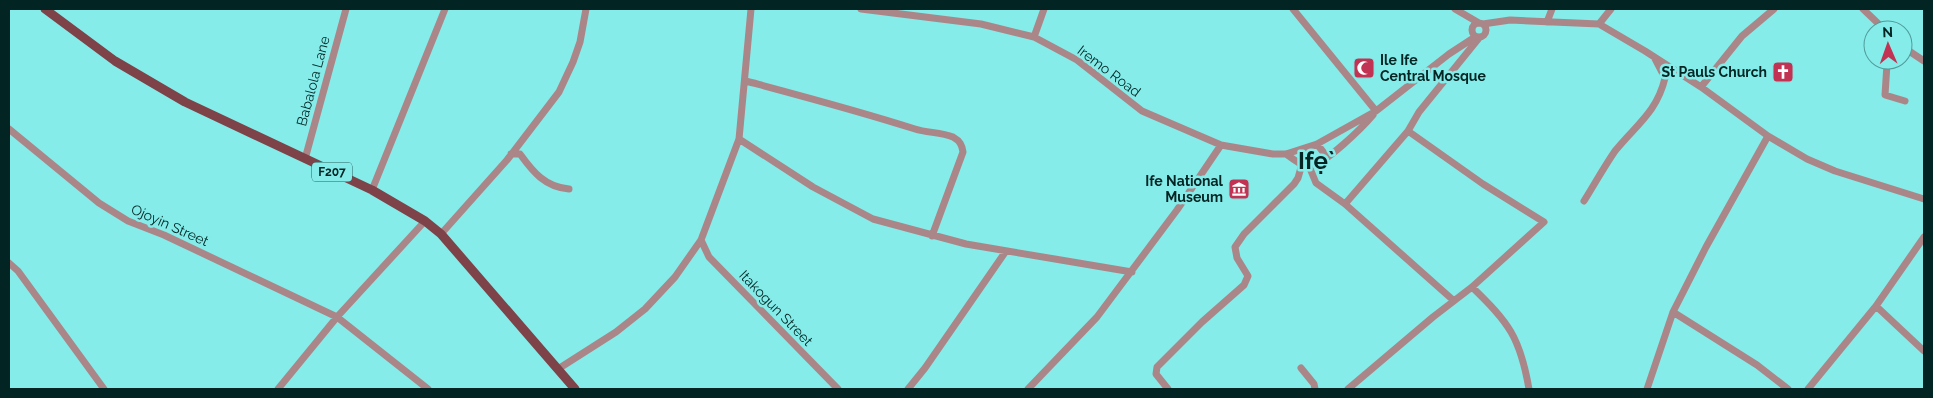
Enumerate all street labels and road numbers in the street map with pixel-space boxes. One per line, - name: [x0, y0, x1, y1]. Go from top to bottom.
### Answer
- street label: Babalola Lane: [293, 34, 333, 128]
- street label: Iremo Road: [1074, 42, 1144, 100]
- road number: F207: [312, 162, 352, 182]
- street label: Ojoyin Street: [129, 201, 211, 249]
- street label: Itakogun Street: [736, 267, 816, 349]

